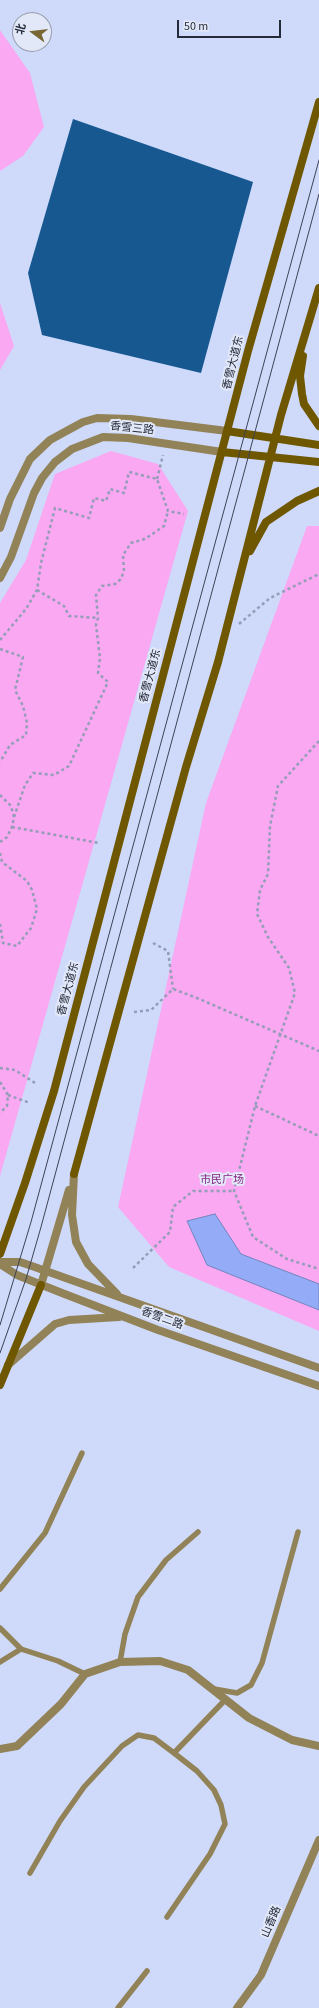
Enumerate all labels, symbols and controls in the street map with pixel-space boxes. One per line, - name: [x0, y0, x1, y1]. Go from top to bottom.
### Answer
- north arrow: [12, 12, 52, 52]
- scale bar: [179, 12, 283, 38]
- text: 50 m: [184, 18, 208, 35]
- text: 北: [12, 22, 30, 36]
- street label: 香雪大道东: [221, 335, 247, 391]
- street label: 香雪三路: [109, 420, 155, 438]
- street label: 香雪大道东: [138, 648, 164, 704]
- street label: 香雪大道东: [56, 961, 82, 1017]
- park label: 市民广场: [200, 1174, 244, 1188]
- street label: 香雪二路: [139, 1305, 185, 1333]
- street label: 山香路: [259, 1904, 285, 1940]

